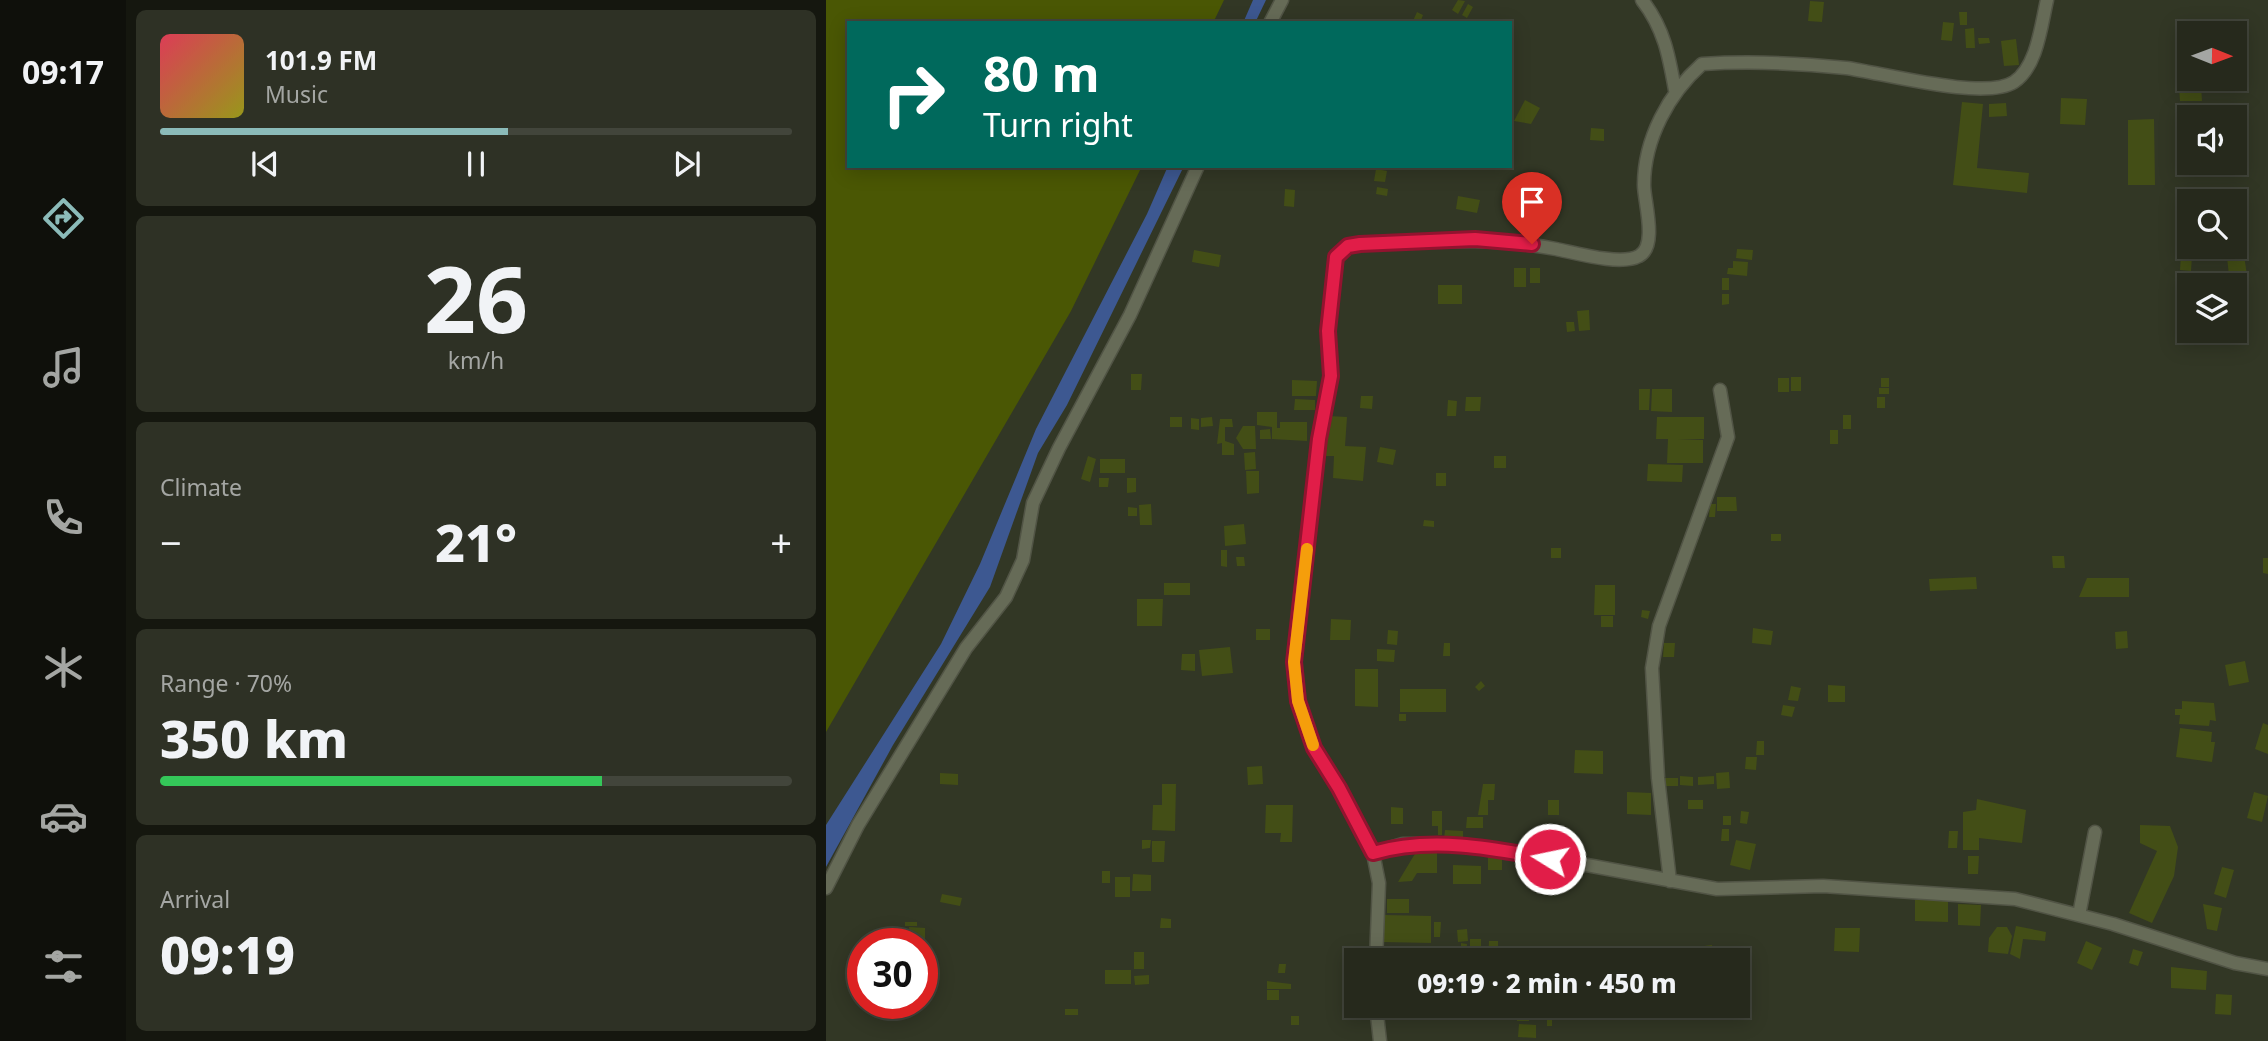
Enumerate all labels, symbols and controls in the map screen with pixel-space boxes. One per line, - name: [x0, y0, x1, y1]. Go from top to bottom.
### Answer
- north arrow: [2177, 21, 2247, 91]
- map controls: [2177, 21, 2247, 343]
- text: 80 m: [983, 40, 1100, 106]
- text: 101.9 FM: [265, 42, 377, 78]
- icon: right: [868, 49, 959, 140]
- text: 09:17: [22, 50, 104, 93]
- text: Music: [265, 78, 328, 110]
- text: Turn right: [983, 103, 1133, 146]
- button: sound: [2177, 105, 2247, 175]
- icon: previous: [246, 145, 284, 183]
- icon: pause: [457, 145, 495, 183]
- icon: next: [668, 145, 706, 183]
- pin: [1502, 172, 1562, 244]
- icon: arrive: [1513, 183, 1551, 221]
- button: search: [2177, 189, 2247, 259]
- icon: directions: [39, 194, 88, 243]
- text: 26: [424, 236, 528, 360]
- button: layers: [2177, 273, 2247, 343]
- icon: music: [39, 343, 88, 392]
- text: km/h: [448, 344, 504, 376]
- text: Climate: [160, 471, 242, 503]
- icon: phone: [39, 493, 88, 542]
- text: 21°: [435, 506, 517, 577]
- text: −: [160, 516, 182, 568]
- text: +: [770, 516, 792, 568]
- icon: climate: [39, 643, 88, 692]
- text: Range · 70%: [160, 667, 292, 699]
- text: 350 km: [160, 702, 348, 773]
- icon: car: [39, 792, 88, 841]
- position arrow: [1513, 822, 1587, 896]
- text: Arrival: [160, 883, 230, 915]
- text: 09:19: [160, 918, 295, 989]
- speed limit sign: 30: [847, 928, 938, 1019]
- icon: filters: [39, 942, 88, 991]
- text: 09:19 · 2 min · 450 m: [1417, 965, 1677, 1001]

